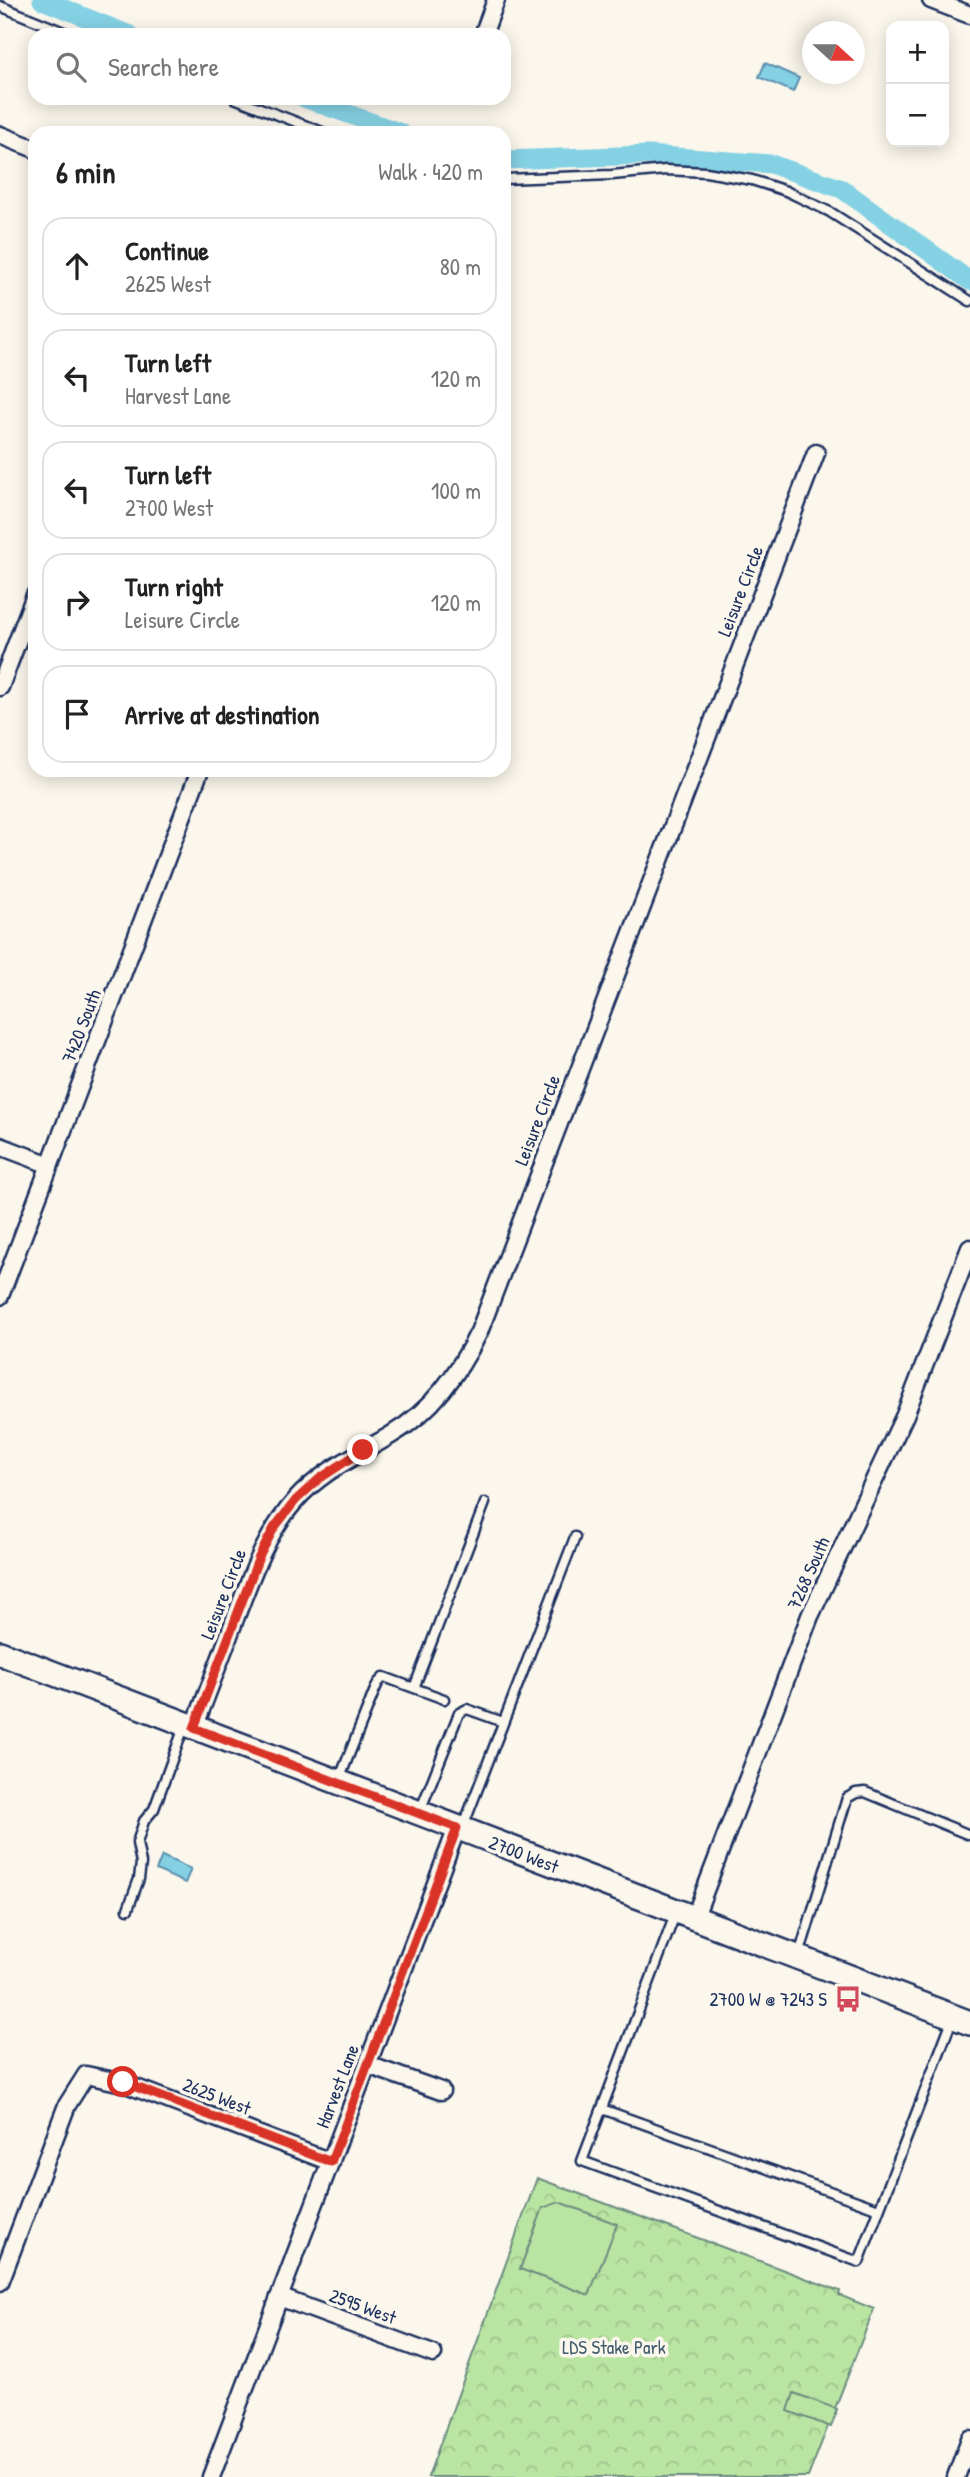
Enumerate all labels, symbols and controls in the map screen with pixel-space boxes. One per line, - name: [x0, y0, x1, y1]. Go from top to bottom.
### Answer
- north arrow: [802, 21, 865, 84]
- map controls: [886, 21, 949, 147]
- button: +: [886, 21, 949, 84]
- search box: [28, 28, 511, 105]
- icon: search: [52, 48, 90, 86]
- text: Search here: [108, 49, 219, 84]
- button: −: [886, 84, 949, 147]
- text: 6 min: [56, 152, 116, 192]
- text: Walk · 420 m: [378, 156, 483, 187]
- text: Continue: [125, 233, 209, 268]
- icon: ahead: [58, 247, 96, 285]
- text: 80 m: [440, 251, 481, 282]
- text: 2625 West: [125, 268, 211, 299]
- text: Turn left: [125, 345, 211, 380]
- icon: left: [58, 359, 96, 397]
- text: 120 m: [431, 363, 481, 394]
- text: Harvest Lane: [125, 380, 231, 411]
- text: Turn left: [125, 457, 211, 492]
- icon: left: [58, 471, 96, 509]
- text: 100 m: [431, 475, 481, 506]
- text: 2700 West: [125, 492, 213, 523]
- street label: Leisure Circle: [711, 542, 769, 640]
- text: Turn right: [125, 569, 223, 604]
- icon: right: [58, 583, 96, 621]
- text: 120 m: [431, 587, 481, 618]
- text: Leisure Circle: [125, 604, 240, 635]
- icon: arrive: [58, 695, 96, 733]
- text: Arrive at destination: [125, 697, 320, 732]
- street label: 7420 South: [55, 985, 107, 1067]
- street label: Leisure Circle: [508, 1071, 566, 1169]
- route end: [347, 1434, 378, 1465]
- street label: 7268 South: [780, 1533, 836, 1613]
- street label: Leisure Circle: [194, 1545, 252, 1643]
- street label: 2700 West: [485, 1829, 563, 1879]
- bus stop icon: 2700 W @ 7243 S: [833, 1984, 863, 2014]
- place label: 2700 W @ 7243 S: [709, 1986, 827, 2012]
- street label: Harvest Lane: [309, 2040, 365, 2132]
- route start: [107, 2066, 138, 2097]
- street label: 2625 West: [179, 2071, 255, 2121]
- street label: 2595 West: [326, 2282, 400, 2330]
- park label: LDS Stake Park: [562, 2334, 666, 2360]

